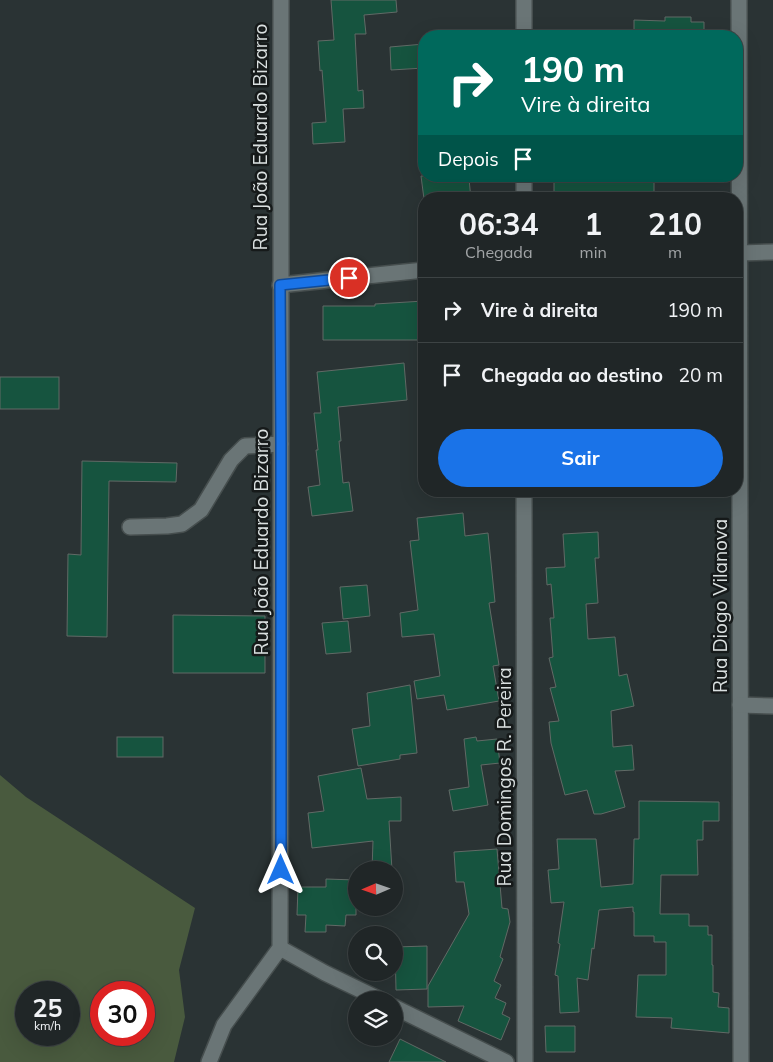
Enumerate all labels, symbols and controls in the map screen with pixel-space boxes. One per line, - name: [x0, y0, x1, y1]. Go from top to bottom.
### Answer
- street label: Rua João Eduardo Bizarro: [248, 24, 272, 250]
- text: 190 m: [521, 47, 625, 91]
- icon: right: [438, 50, 503, 115]
- text: Vire à direita: [521, 90, 650, 118]
- icon: arrive: [509, 145, 537, 173]
- text: Depois: [438, 147, 499, 171]
- text: 06:34: [459, 205, 539, 243]
- text: 1: [584, 205, 602, 243]
- text: 210: [648, 205, 702, 243]
- text: Chegada: [465, 242, 533, 262]
- text: min: [580, 242, 607, 262]
- text: m: [668, 242, 682, 262]
- pin: [328, 257, 370, 299]
- icon: arrive: [335, 264, 363, 292]
- icon: right: [438, 296, 466, 324]
- text: Vire à direita: [481, 298, 598, 322]
- text: 190 m: [667, 298, 723, 322]
- icon: arrive: [438, 361, 466, 389]
- text: Chegada ao destino: [481, 363, 663, 387]
- text: 20 m: [679, 363, 723, 387]
- street label: Rua João Eduardo Bizarro: [249, 429, 273, 655]
- button: Sair: [438, 429, 723, 487]
- street label: Rua Diogo Vilanova: [708, 519, 732, 693]
- street label: Rua Domingos R. Pereira: [492, 667, 516, 887]
- position arrow: [254, 843, 306, 895]
- north arrow: [348, 861, 402, 916]
- map controls: [348, 861, 403, 1046]
- button: search: [348, 926, 403, 981]
- speed limit sign: 30: [90, 981, 155, 1046]
- button: layers: [348, 991, 403, 1046]
- text: 25: [32, 992, 63, 1023]
- text: km/h: [34, 1018, 61, 1033]

